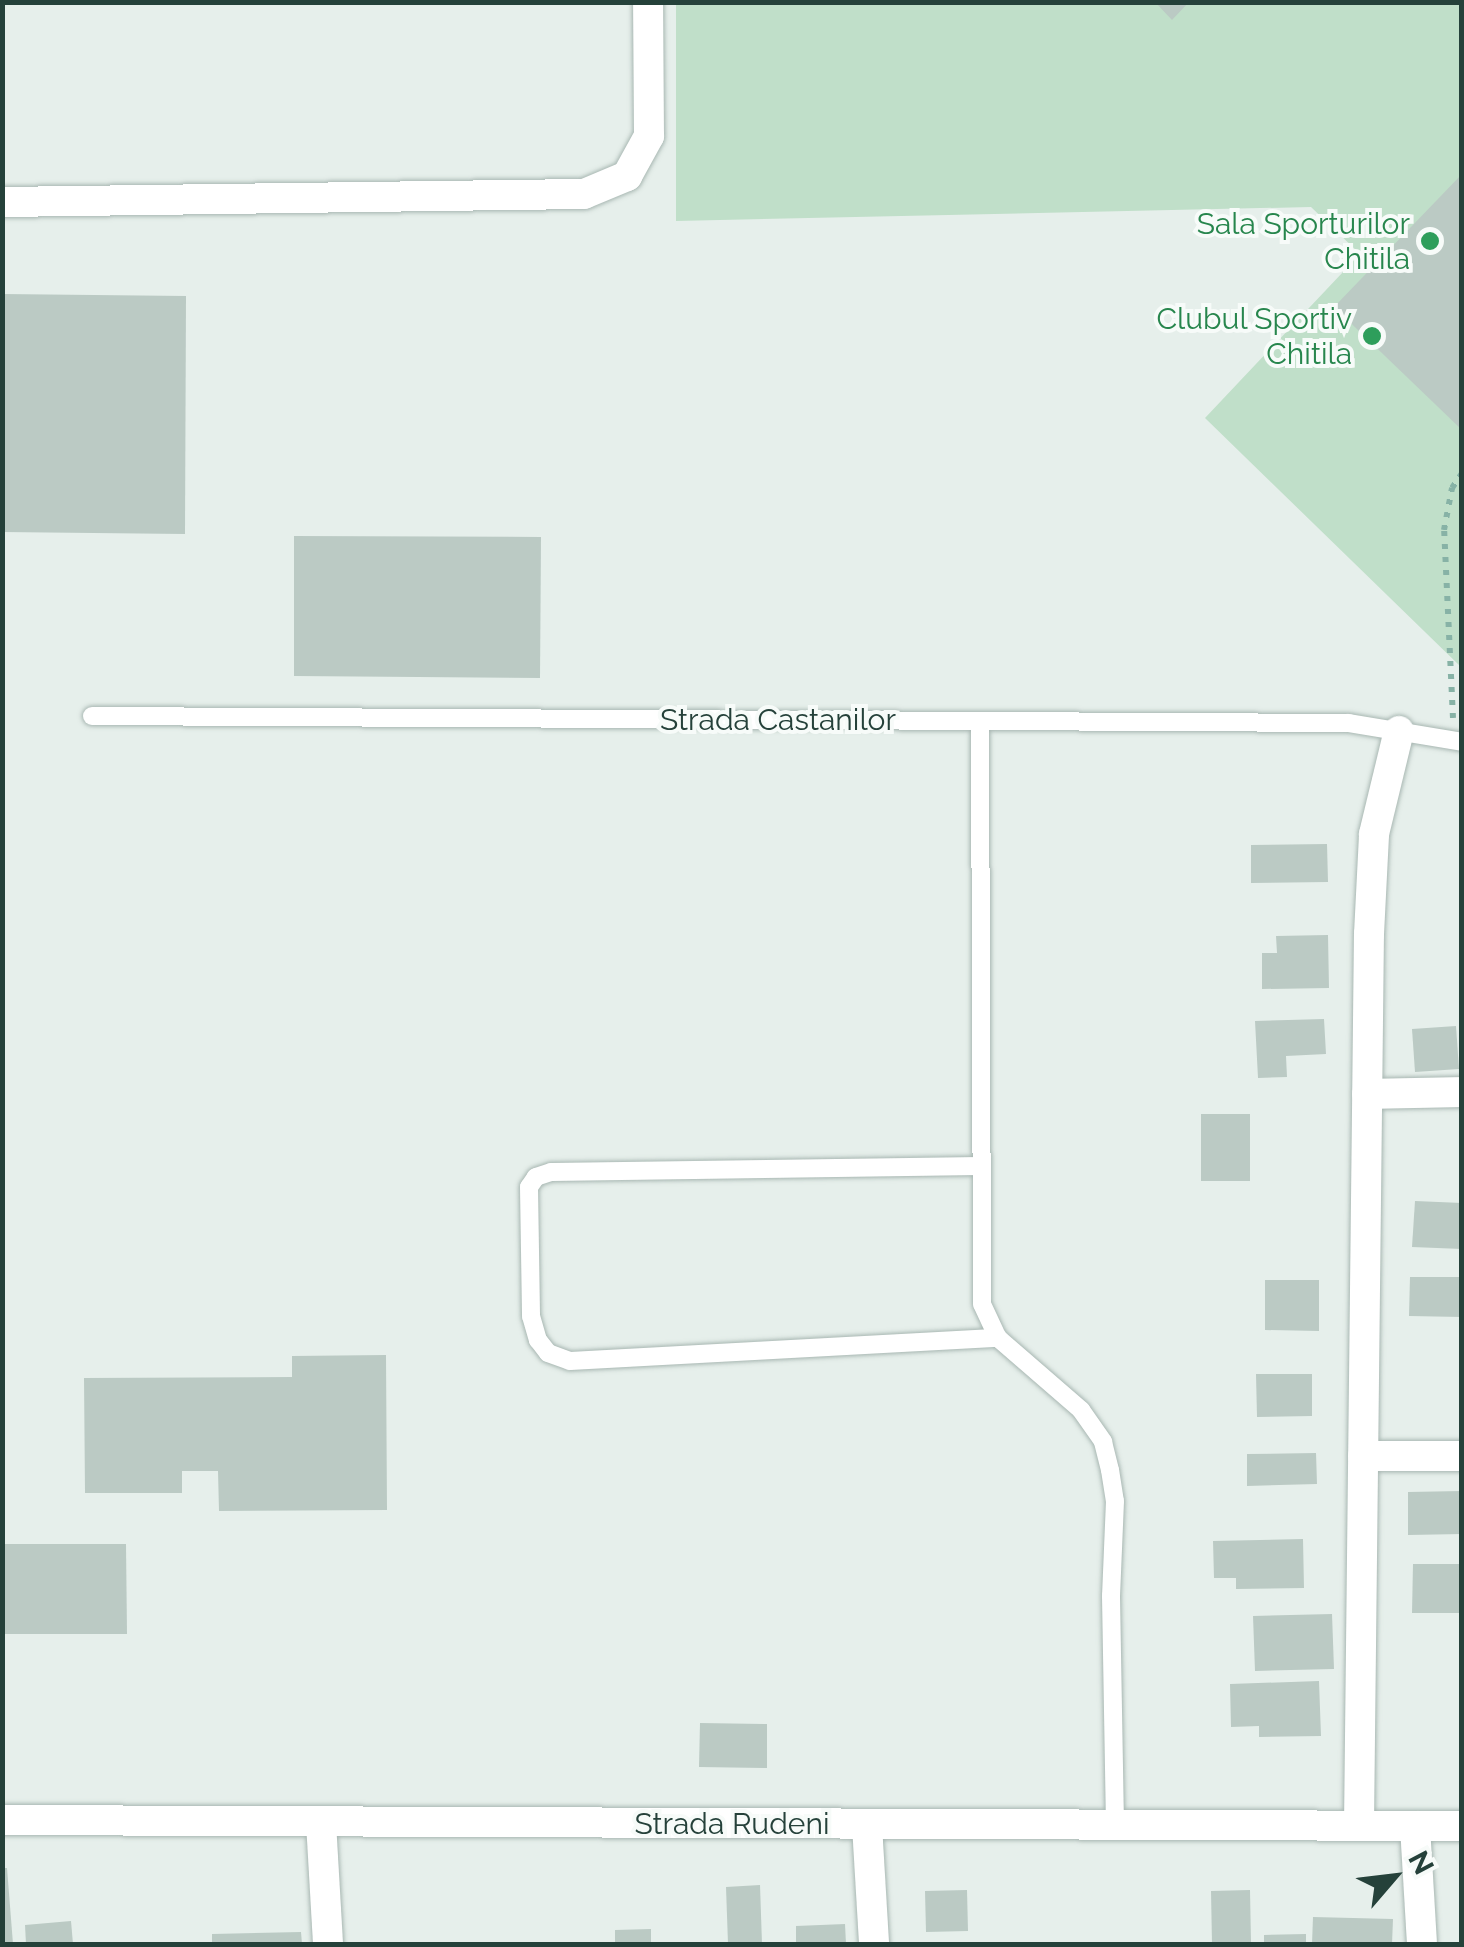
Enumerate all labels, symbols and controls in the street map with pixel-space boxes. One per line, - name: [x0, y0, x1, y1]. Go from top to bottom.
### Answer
- place label: Sala Sporturilor Chitila: [1197, 206, 1410, 276]
- marker: Sala Sporturilor Chitila: [1419, 230, 1441, 252]
- place label: Clubul Sportiv Chitila: [1156, 301, 1352, 372]
- marker: Clubul Sportiv Chitila: [1361, 325, 1383, 347]
- street label: Strada Castanilor: [660, 702, 896, 738]
- street label: Strada Rudeni: [635, 1806, 829, 1842]
- north arrow: [1344, 1827, 1444, 1927]
- text: N: [1401, 1845, 1441, 1880]

